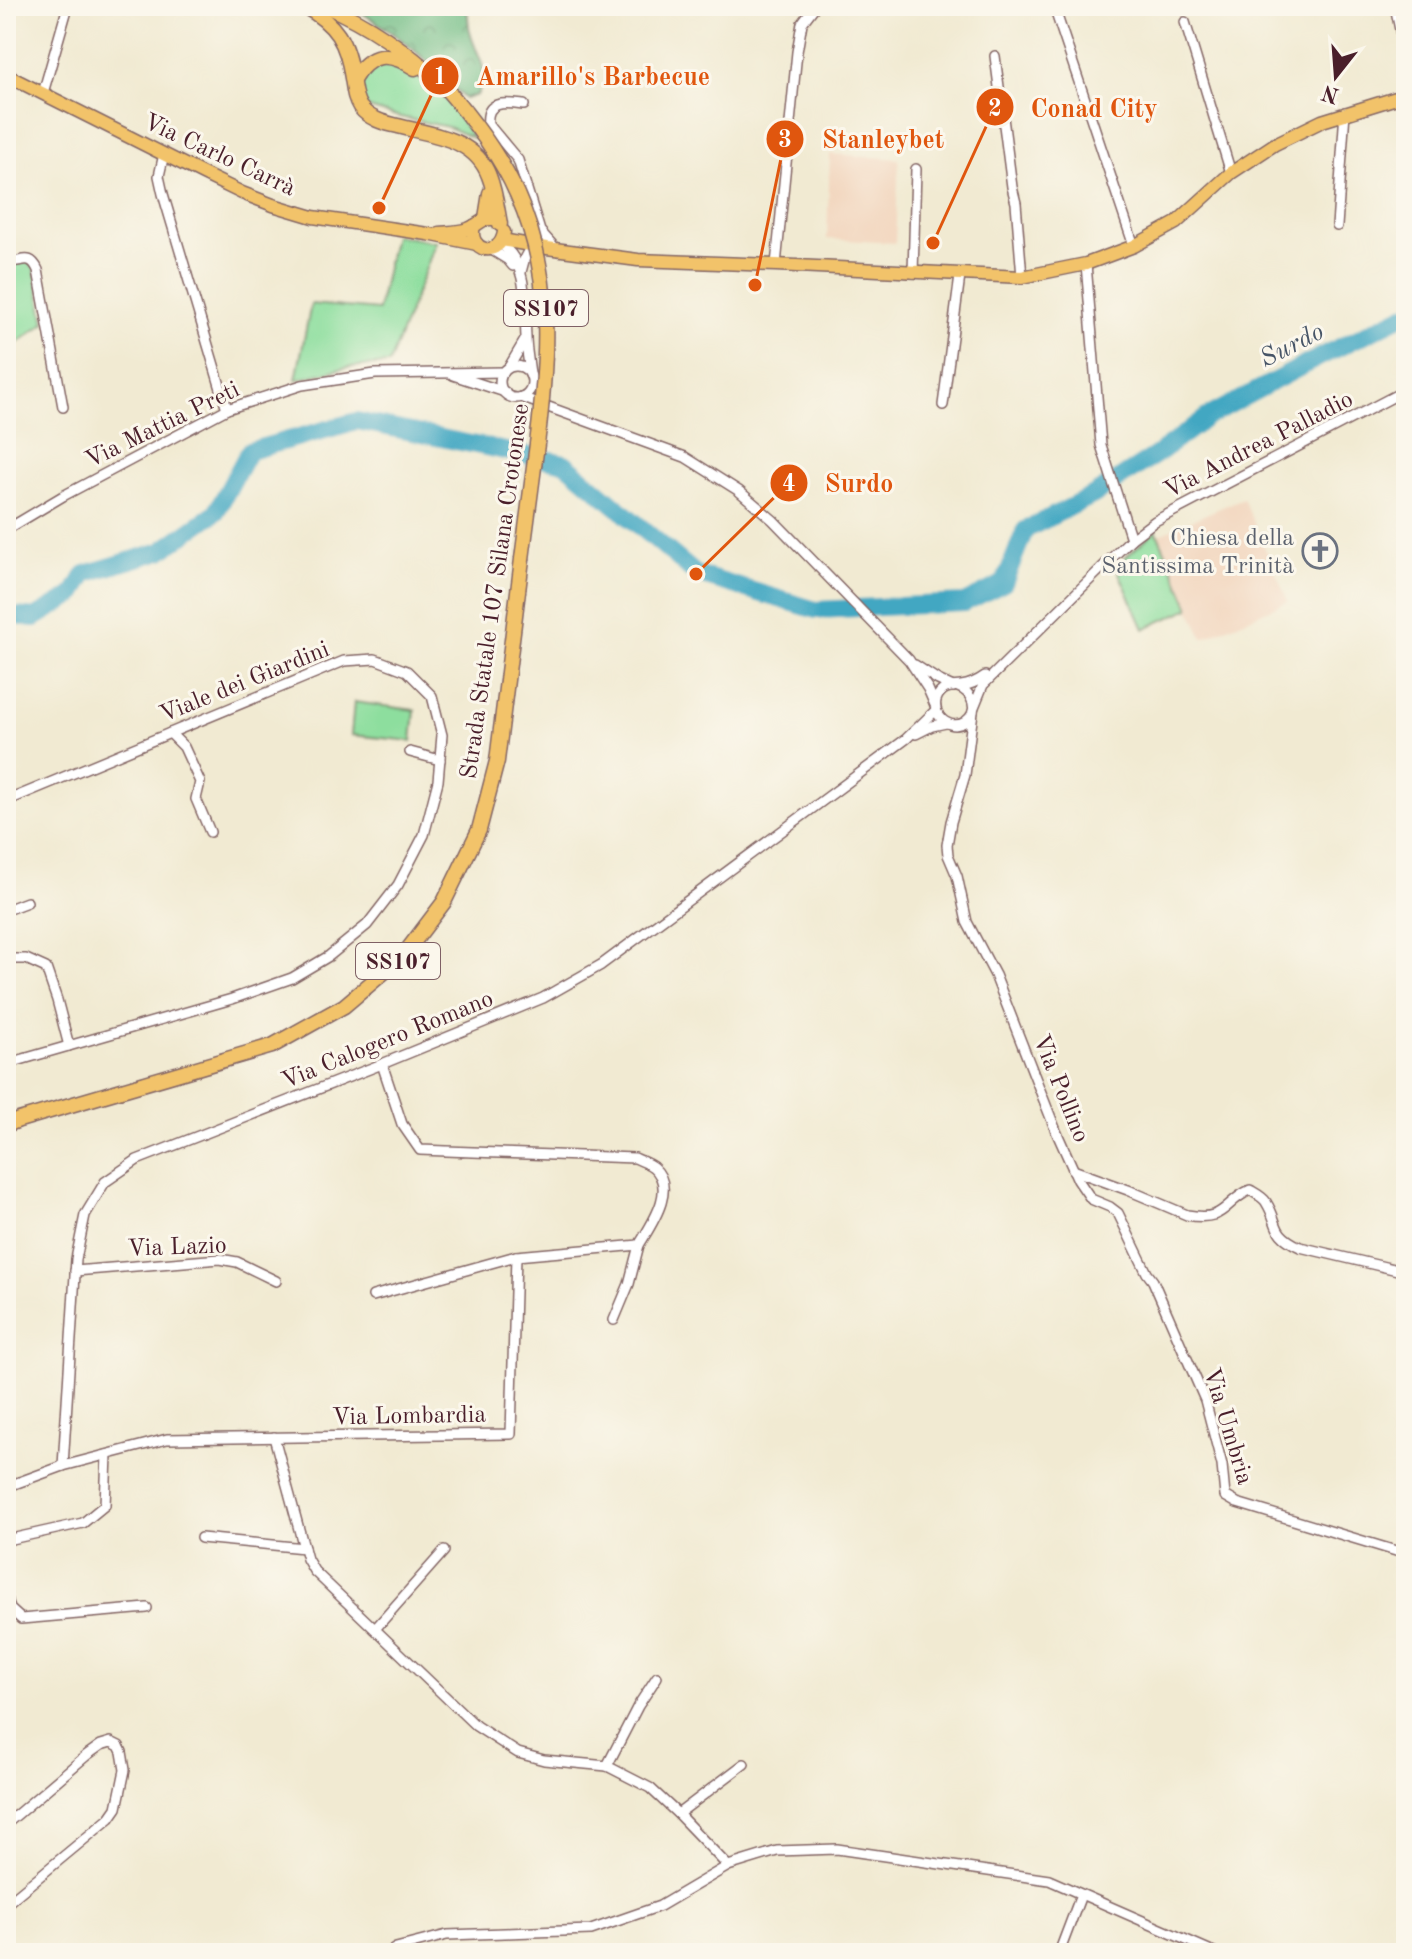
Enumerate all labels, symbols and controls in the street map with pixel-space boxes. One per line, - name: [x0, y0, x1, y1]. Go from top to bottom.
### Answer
- north arrow: [1296, 36, 1376, 116]
- callout: Amarillo's Barbecue: [420, 51, 726, 101]
- text: Amarillo's Barbecue: [476, 65, 710, 91]
- text: 1: [433, 66, 447, 90]
- text: N: [1319, 80, 1342, 106]
- callout: Conad City: [975, 82, 1174, 132]
- text: Conad City: [1030, 97, 1158, 123]
- text: 2: [988, 98, 1002, 122]
- street label: Via Carlo Carrà: [139, 110, 299, 202]
- callout: Stanleybet: [765, 114, 960, 164]
- text: Stanleybet: [822, 128, 944, 154]
- text: 3: [778, 129, 792, 153]
- road number: SS107: [504, 290, 588, 326]
- water label: Surdo: [1256, 319, 1328, 373]
- street label: Via Mattia Preti: [82, 378, 244, 474]
- street label: Via Andrea Palladio: [1161, 388, 1357, 504]
- street label: Strada Statale 107 Silana Crotonese: [458, 402, 534, 781]
- callout: Surdo: [769, 458, 910, 508]
- text: Surdo: [825, 472, 893, 498]
- text: 4: [782, 473, 796, 497]
- place label: Chiesa della Santissima Trinità: [1101, 527, 1294, 579]
- church icon: Chiesa della Santissima Trinità: [1301, 532, 1339, 570]
- street label: Viale dei Giardini: [156, 638, 333, 728]
- road number: SS107: [356, 943, 440, 979]
- street label: Via Calogero Romano: [278, 987, 497, 1094]
- street label: Via Pollino: [1028, 1031, 1093, 1146]
- street label: Via Lazio: [127, 1234, 227, 1262]
- street label: Via Umbria: [1198, 1365, 1256, 1488]
- street label: Via Lombardia: [332, 1404, 487, 1430]

